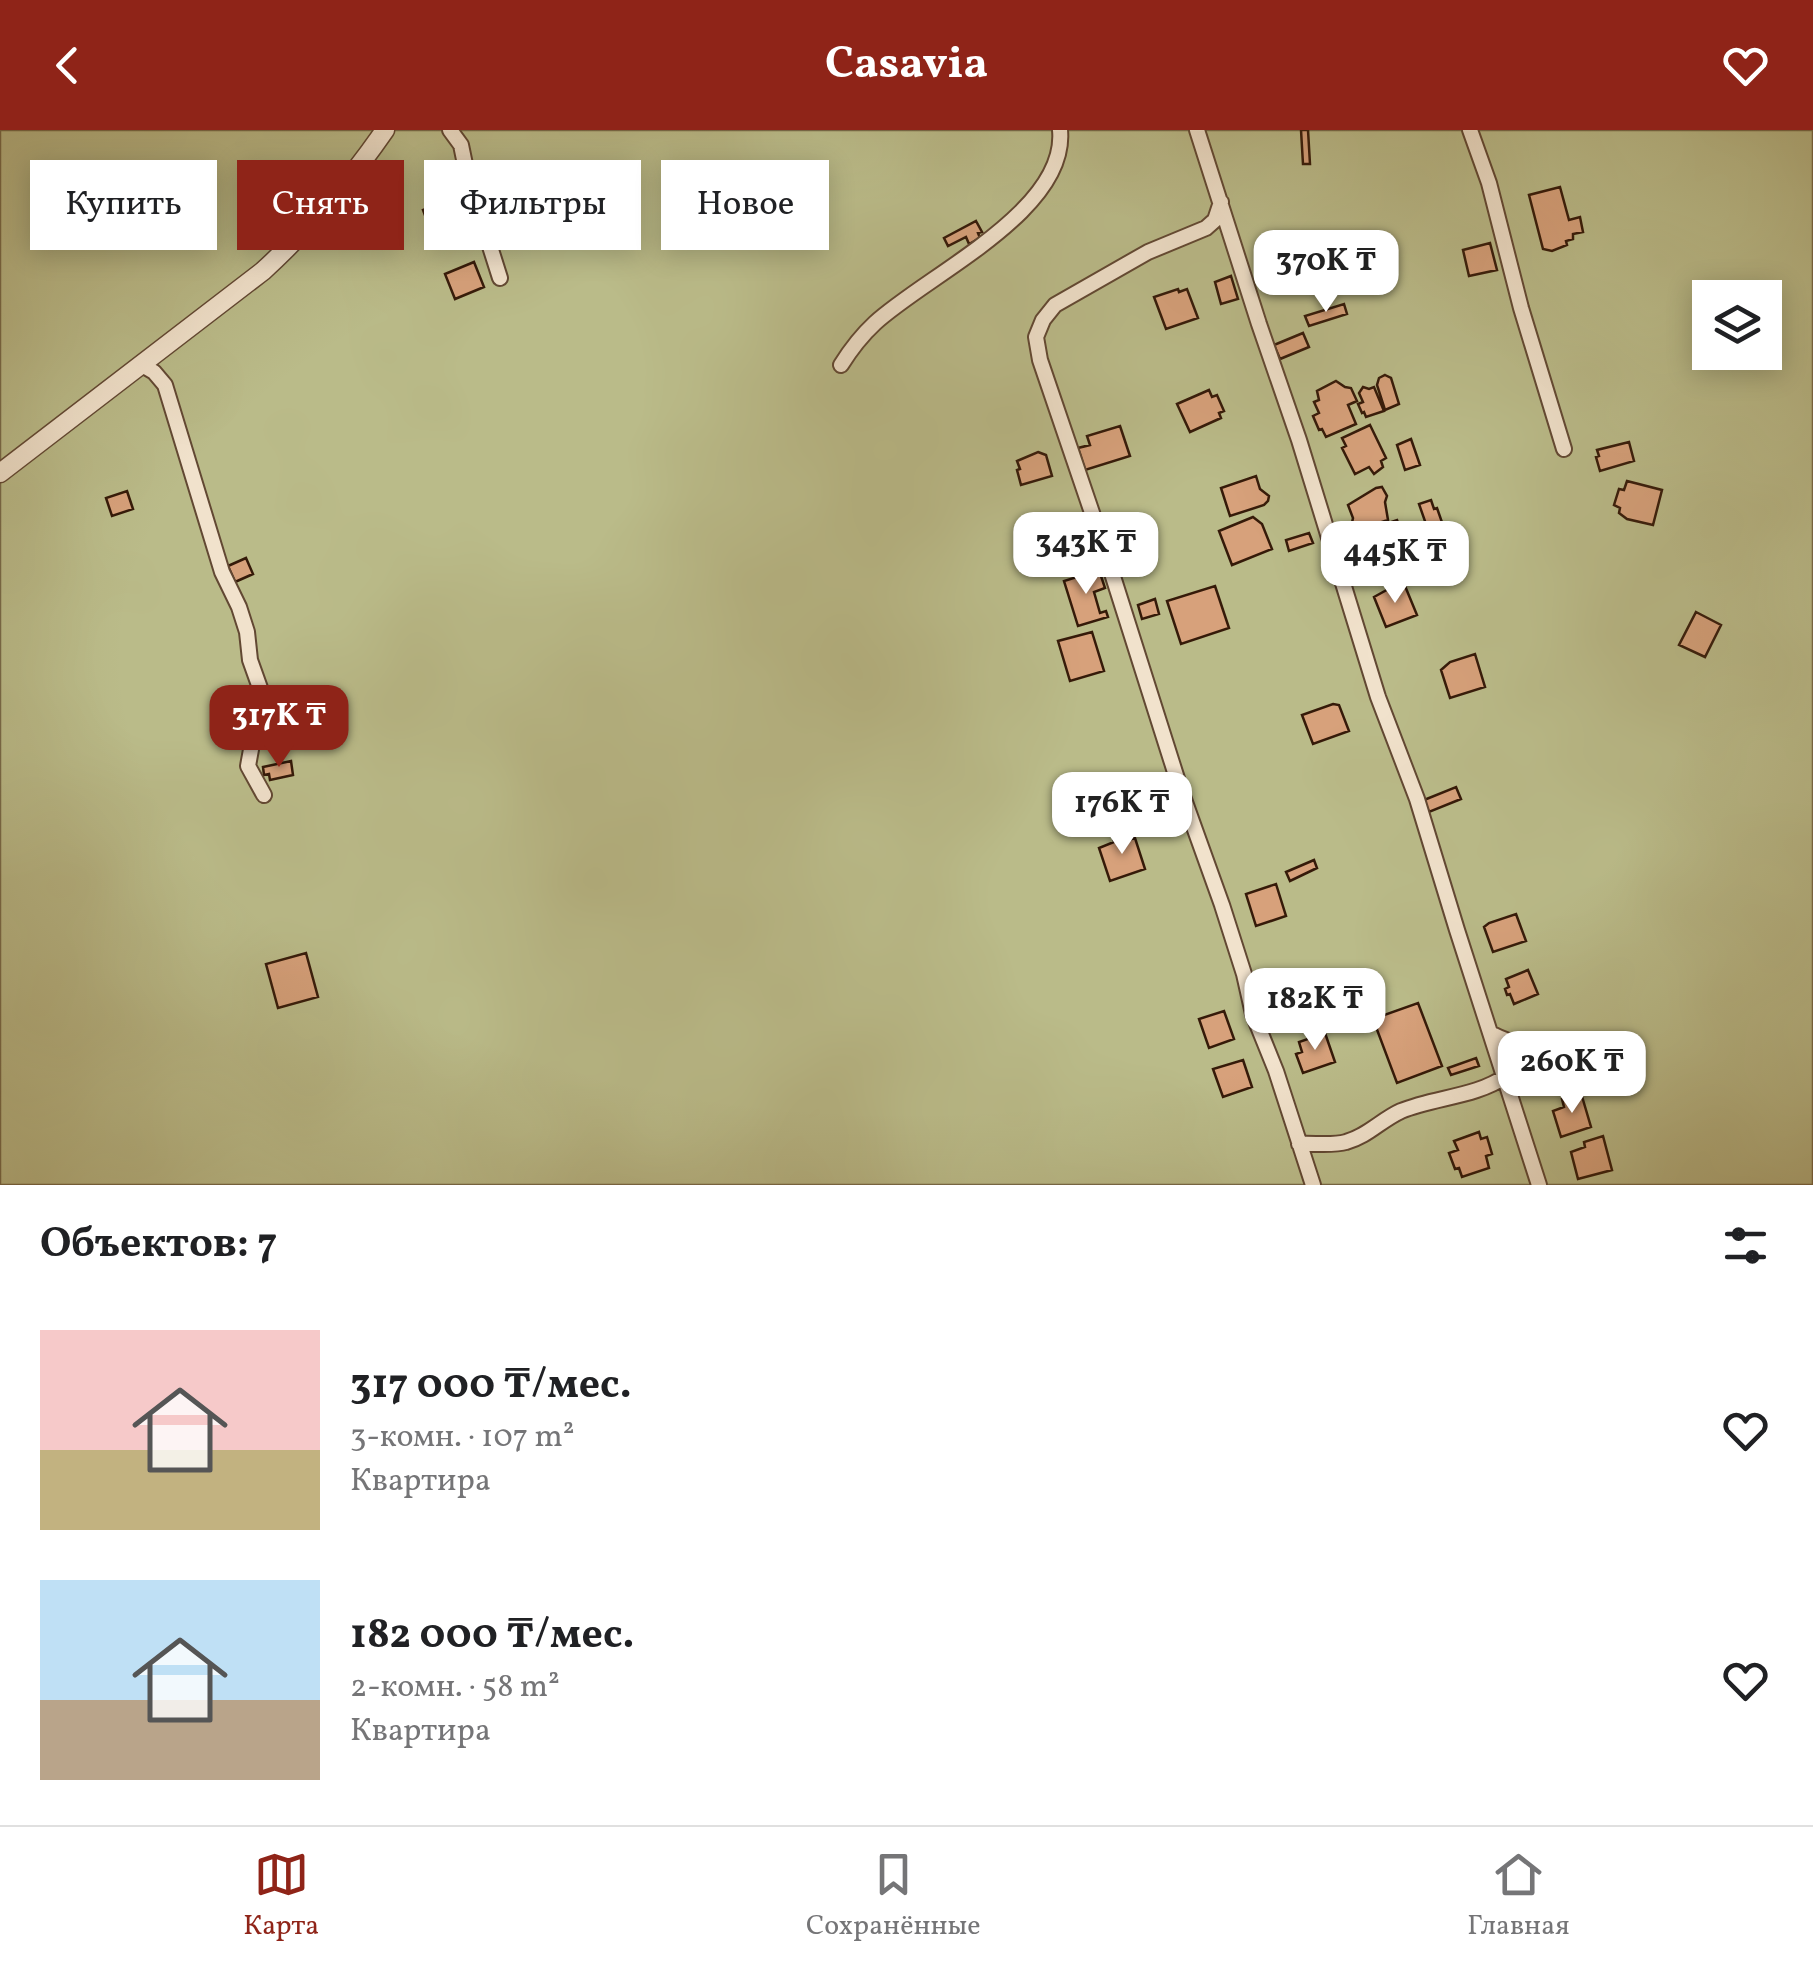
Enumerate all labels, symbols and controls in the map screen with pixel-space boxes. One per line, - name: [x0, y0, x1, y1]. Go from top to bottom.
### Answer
- text: Casavia: [825, 34, 988, 97]
- icon: back: [40, 38, 95, 93]
- icon: heart: [1718, 38, 1773, 93]
- chip: Купить: [30, 160, 217, 250]
- chip: Снять: [237, 160, 404, 250]
- chip: Фильтры: [424, 160, 641, 250]
- chip: Новое: [661, 160, 829, 250]
- pin: 370K ₸: [1245, 230, 1407, 315]
- text: 370K ₸: [1276, 240, 1376, 284]
- map controls: [1692, 280, 1782, 370]
- button: layers: [1692, 280, 1782, 370]
- pin: 343K ₸: [1005, 512, 1167, 597]
- pin: 445K ₸: [1314, 521, 1476, 606]
- text: 343K ₸: [1035, 522, 1137, 566]
- text: 445K ₸: [1343, 531, 1447, 575]
- pin: 317K ₸: [198, 685, 360, 770]
- text: 317K ₸: [231, 695, 327, 739]
- pin: 176K ₸: [1041, 772, 1203, 857]
- text: 176K ₸: [1074, 782, 1170, 826]
- pin: 182K ₸: [1234, 968, 1396, 1053]
- text: 182K ₸: [1266, 978, 1364, 1022]
- pin: 260K ₸: [1491, 1031, 1653, 1116]
- text: 260K ₸: [1520, 1041, 1624, 1085]
- text: Объектов: 7: [40, 1216, 277, 1275]
- icon: filters: [1718, 1218, 1773, 1273]
- text: 317 000 ₸/мес.: [350, 1357, 632, 1416]
- icon: home: [120, 1370, 240, 1490]
- icon: heart: [1718, 1403, 1773, 1458]
- text: 3-комн. · 107 m²: [350, 1416, 575, 1460]
- text: Квартира: [350, 1460, 491, 1504]
- text: 182 000 ₸/мес.: [350, 1607, 634, 1666]
- icon: home: [120, 1620, 240, 1740]
- icon: heart: [1718, 1653, 1773, 1708]
- text: 2-комн. · 58 m²: [350, 1666, 560, 1710]
- text: Квартира: [350, 1710, 491, 1754]
- tab: Карта: [243, 1847, 319, 1946]
- tab: Сохранённые: [806, 1847, 981, 1946]
- tab: Главная: [1467, 1847, 1570, 1946]

